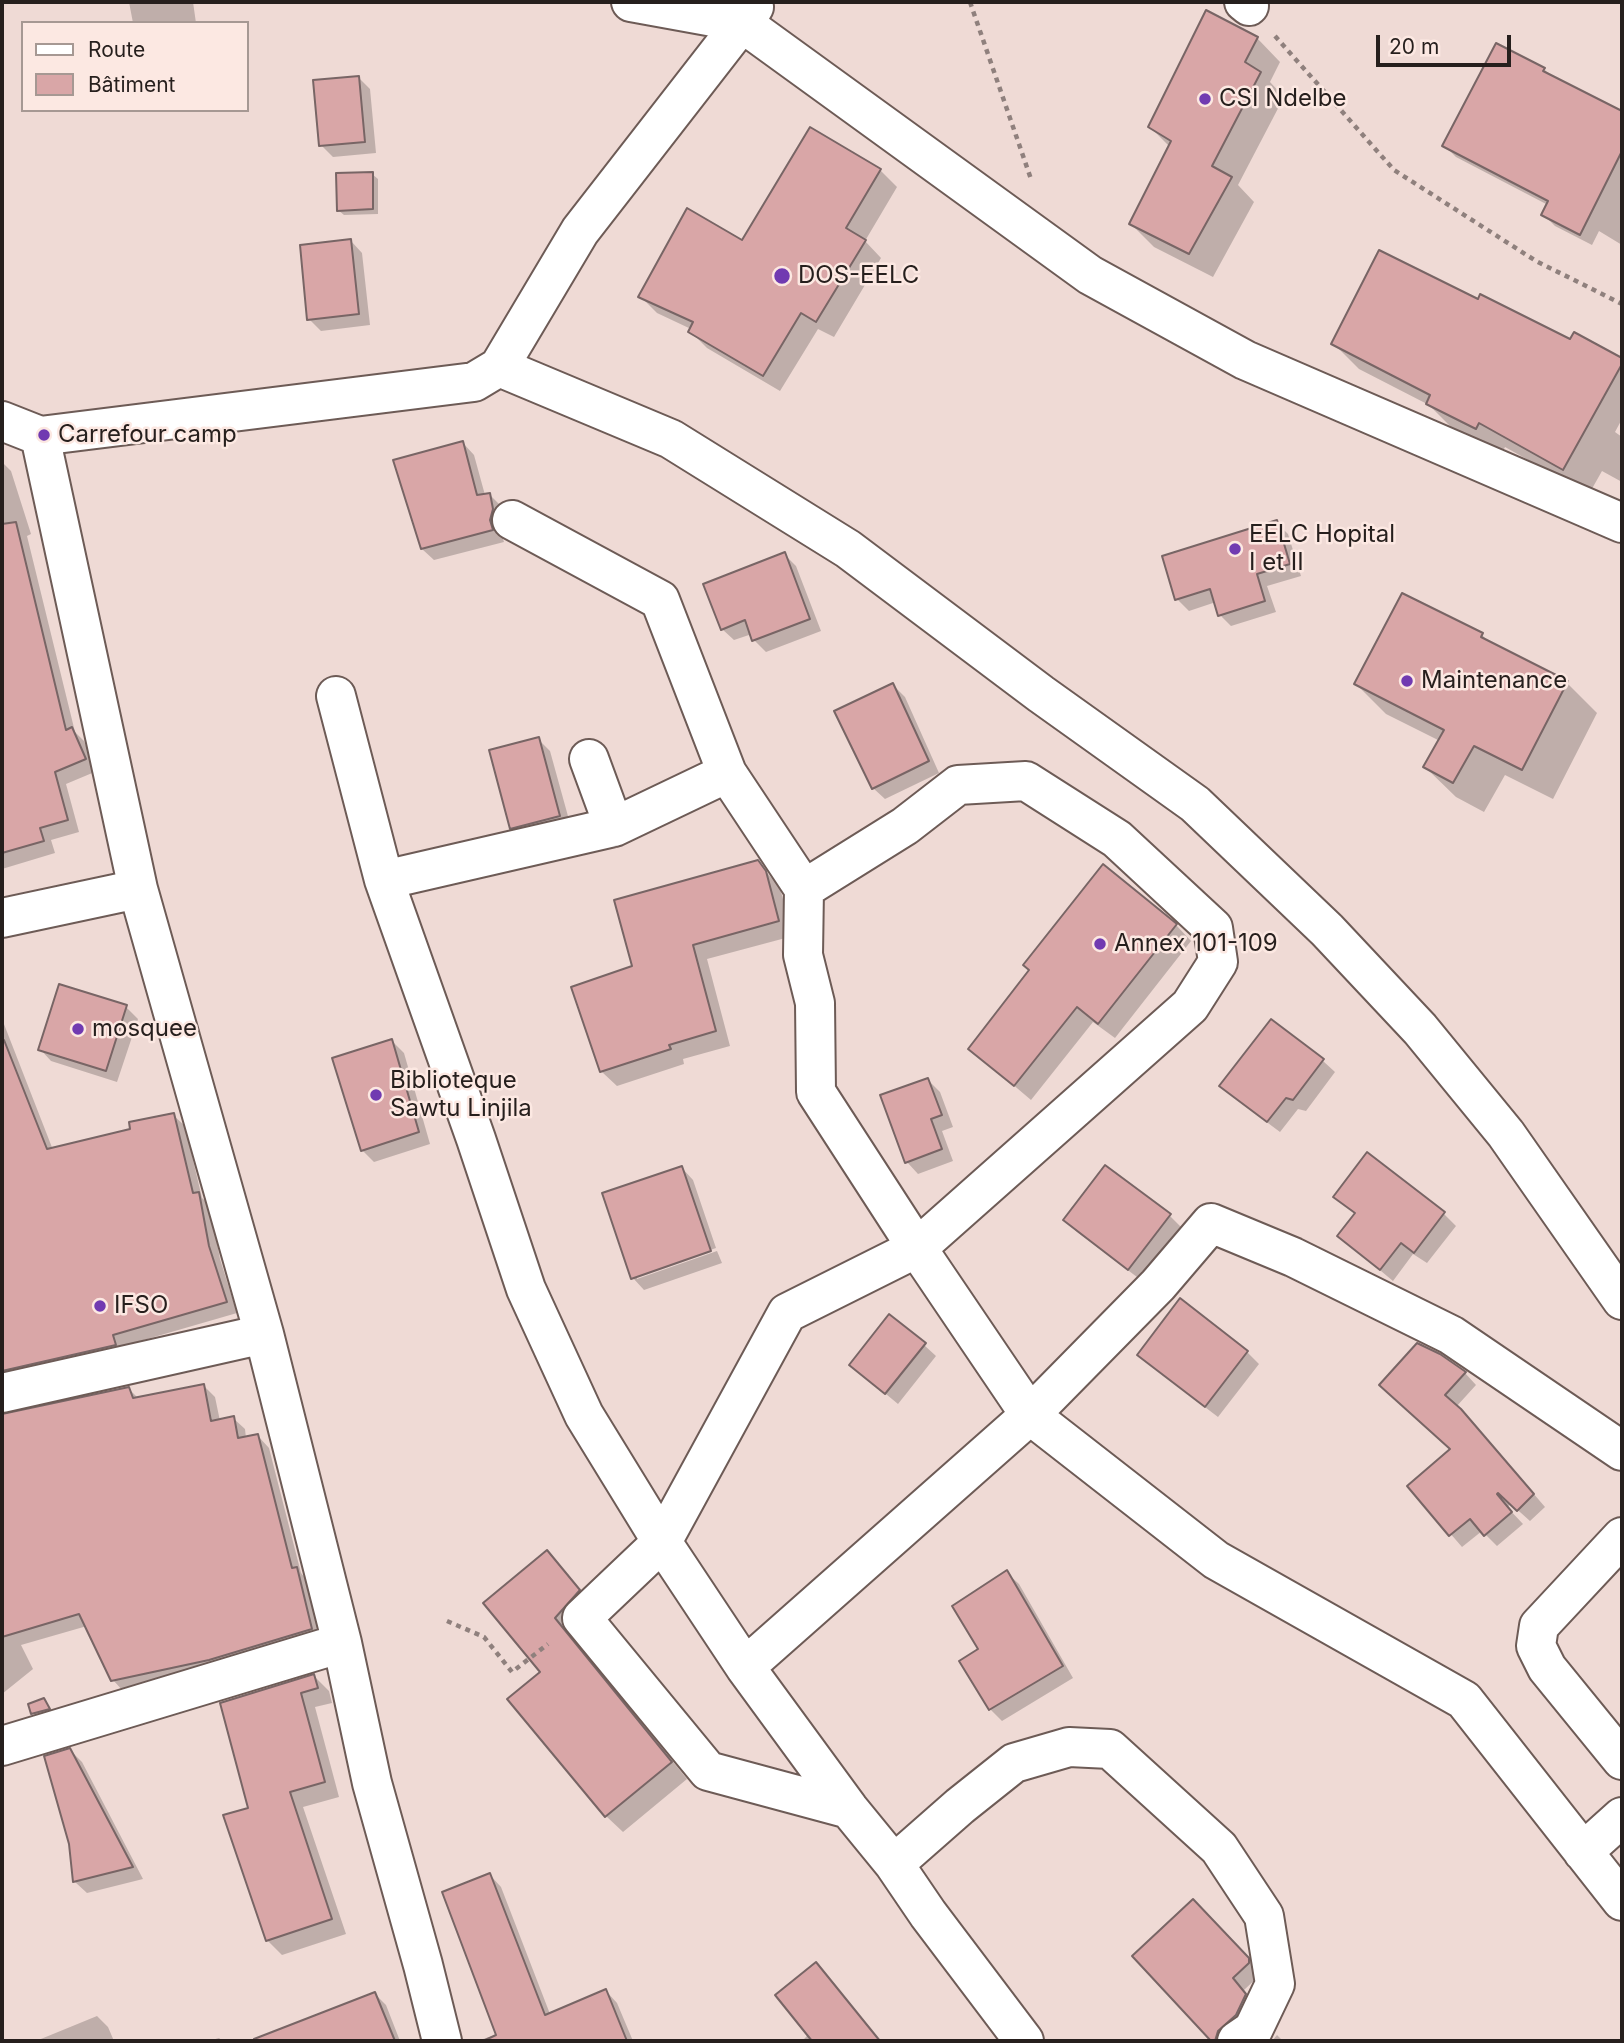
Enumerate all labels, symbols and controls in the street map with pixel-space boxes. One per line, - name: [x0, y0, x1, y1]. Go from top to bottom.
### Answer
- legend: [21, 21, 248, 112]
- scale bar: [1379, 21, 1514, 65]
- text: 20 m: [1389, 34, 1439, 59]
- text: Route: [88, 37, 145, 62]
- text: Bâtiment: [88, 72, 175, 97]
- place label: CSI Ndelbe: [1219, 85, 1346, 113]
- marker: CSI Ndelbe: [1197, 91, 1213, 107]
- place label: DOS-EELC: [798, 262, 919, 290]
- marker: DOS-EELC: [772, 266, 792, 286]
- place label: Carrefour camp: [58, 421, 237, 449]
- marker: Carrefour camp: [36, 427, 52, 443]
- place label: EELC Hopital I et II: [1249, 521, 1395, 577]
- marker: EELC Hopital I et II: [1227, 541, 1243, 557]
- place label: Maintenance: [1421, 667, 1567, 695]
- marker: Maintenance: [1399, 673, 1415, 689]
- place label: Annex 101-109: [1114, 930, 1278, 958]
- marker: Annex 101-109: [1092, 936, 1108, 952]
- place label: mosquee: [92, 1015, 197, 1043]
- marker: mosquee: [70, 1021, 86, 1037]
- place label: Biblioteque Sawtu Linjila: [390, 1067, 532, 1123]
- marker: Biblioteque Sawtu Linjila: [368, 1087, 384, 1103]
- place label: IFSO: [114, 1292, 168, 1320]
- marker: IFSO: [92, 1298, 108, 1314]

